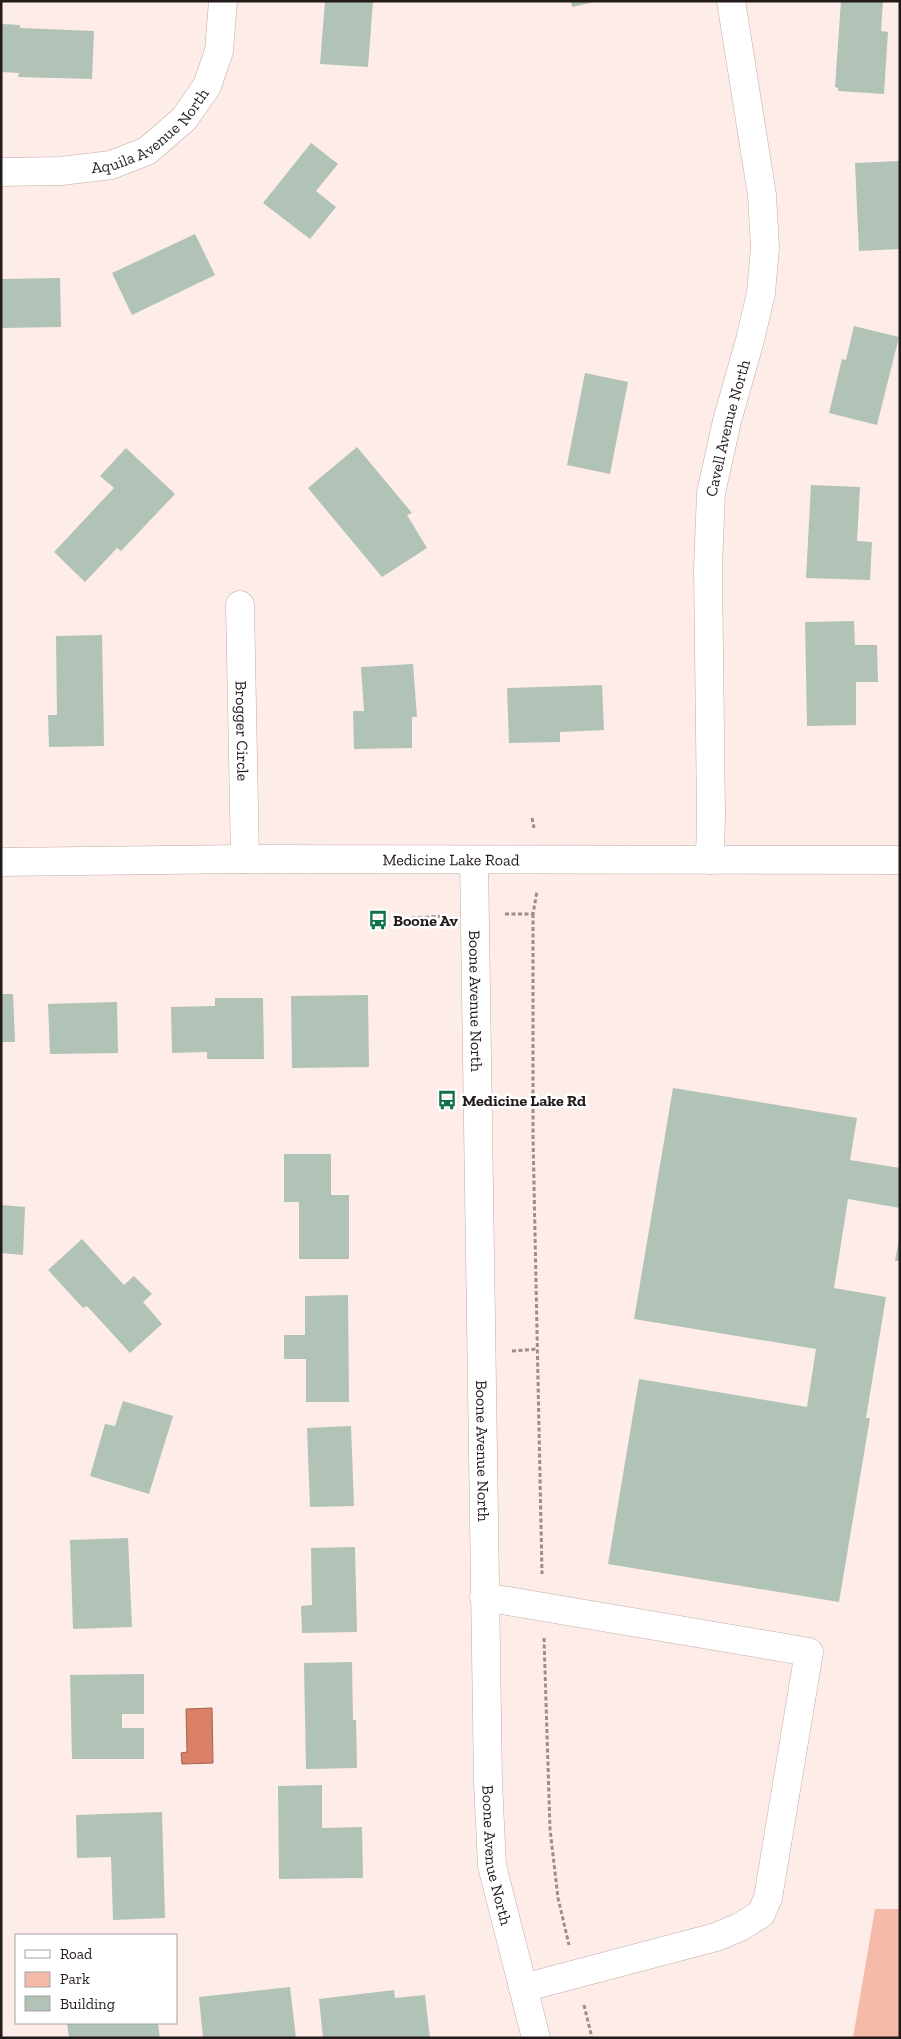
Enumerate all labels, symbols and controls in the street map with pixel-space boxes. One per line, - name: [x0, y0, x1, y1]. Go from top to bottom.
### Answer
- street label: Aquila Avenue North: [90, 85, 213, 177]
- street label: Cavell Avenue North: [701, 357, 754, 498]
- street label: Brogger Circle: [231, 681, 252, 781]
- street label: Medicine Lake Road: [382, 850, 520, 869]
- bus stop icon: Boone Av: [367, 909, 389, 931]
- place label: Boone Av: [393, 911, 459, 930]
- street label: Boone Avenue North: [465, 930, 486, 1072]
- bus stop icon: Medicine Lake Rd: [436, 1089, 458, 1111]
- place label: Medicine Lake Rd: [462, 1091, 586, 1110]
- street label: Boone Avenue North: [472, 1380, 493, 1522]
- street label: Boone Avenue North: [478, 1785, 516, 1927]
- legend: [15, 1934, 178, 2024]
- text: Road: [60, 1945, 93, 1963]
- text: Park: [60, 1970, 90, 1988]
- text: Building: [60, 1995, 115, 2013]

